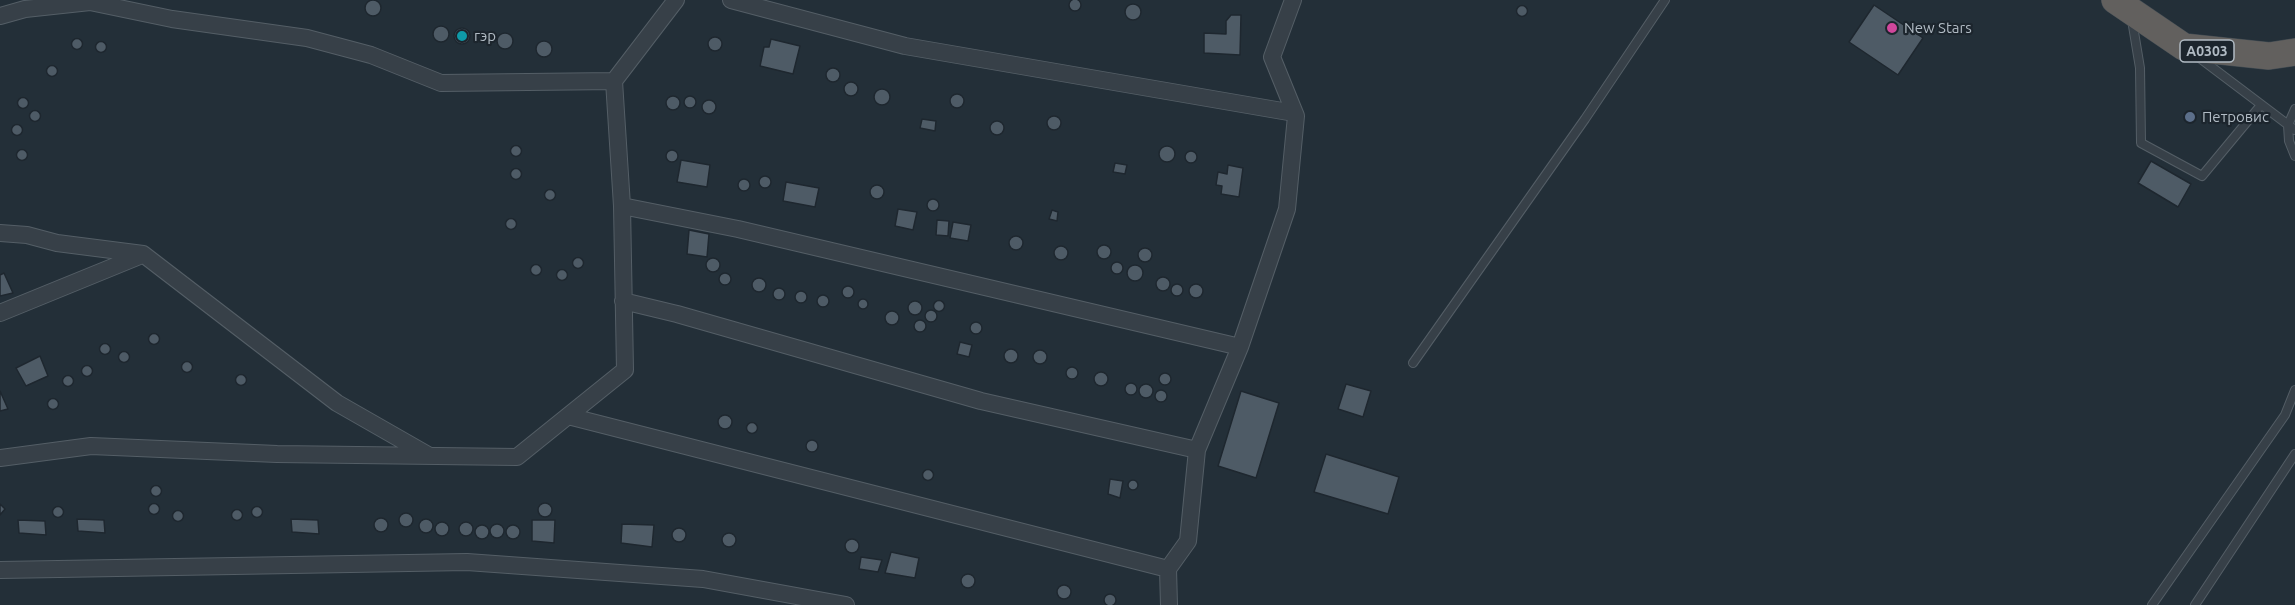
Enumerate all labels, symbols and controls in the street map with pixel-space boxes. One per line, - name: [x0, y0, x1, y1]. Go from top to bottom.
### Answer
- place label: New Stars: [1904, 19, 1972, 37]
- marker: New Stars: [1885, 21, 1899, 35]
- place label: гэр: [474, 27, 496, 45]
- marker: гэр: [455, 29, 469, 43]
- road number: A0303: [2180, 40, 2234, 62]
- place label: Петровис: [2202, 108, 2269, 126]
- marker: Петровис: [2183, 110, 2197, 124]

